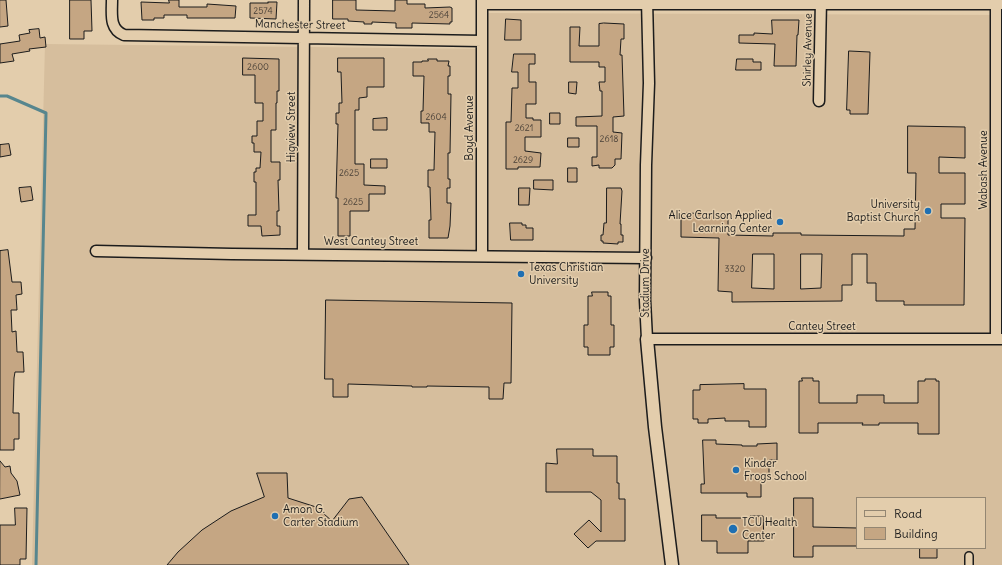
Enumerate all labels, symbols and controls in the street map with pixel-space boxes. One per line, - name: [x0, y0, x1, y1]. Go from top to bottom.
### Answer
- house number: 2574: [253, 6, 273, 16]
- house number: 2564: [429, 10, 449, 20]
- street label: Shirley Avenue: [801, 13, 815, 87]
- street label: Manchester Street: [255, 18, 345, 32]
- house number: 2600: [247, 62, 269, 72]
- street label: Higview Street: [285, 92, 299, 162]
- street label: Boyd Avenue: [463, 95, 477, 161]
- house number: 2604: [425, 112, 447, 122]
- house number: 2621: [515, 123, 533, 133]
- street label: Wabash Avenue: [977, 130, 991, 210]
- house number: 2618: [600, 134, 618, 144]
- house number: 2629: [513, 155, 533, 165]
- house number: 2625: [339, 168, 359, 178]
- house number: 2625: [343, 197, 363, 207]
- place label: University Baptist Church: [847, 198, 920, 224]
- marker: University Baptist Church: [923, 206, 933, 216]
- place label: Alice Carlson Applied Learning Center: [669, 209, 772, 235]
- marker: Alice Carlson Applied Learning Center: [775, 217, 785, 227]
- street label: West Cantey Street: [324, 235, 418, 249]
- street label: Stadium Drive: [639, 248, 653, 318]
- place label: Texas Christian University: [529, 261, 603, 287]
- house number: 3320: [724, 264, 746, 274]
- marker: Texas Christian University: [516, 269, 526, 279]
- street label: Cantey Street: [788, 320, 856, 334]
- place label: Kinder Frogs School: [744, 457, 807, 483]
- marker: Kinder Frogs School: [731, 465, 741, 475]
- legend: [856, 497, 986, 549]
- place label: Amon G. Carter Stadium: [283, 503, 358, 529]
- text: Road: [894, 506, 922, 521]
- marker: Amon G. Carter Stadium: [270, 511, 280, 521]
- place label: TCU Health Center: [742, 516, 797, 542]
- marker: TCU Health Center: [727, 523, 739, 535]
- text: Building: [894, 526, 938, 541]

